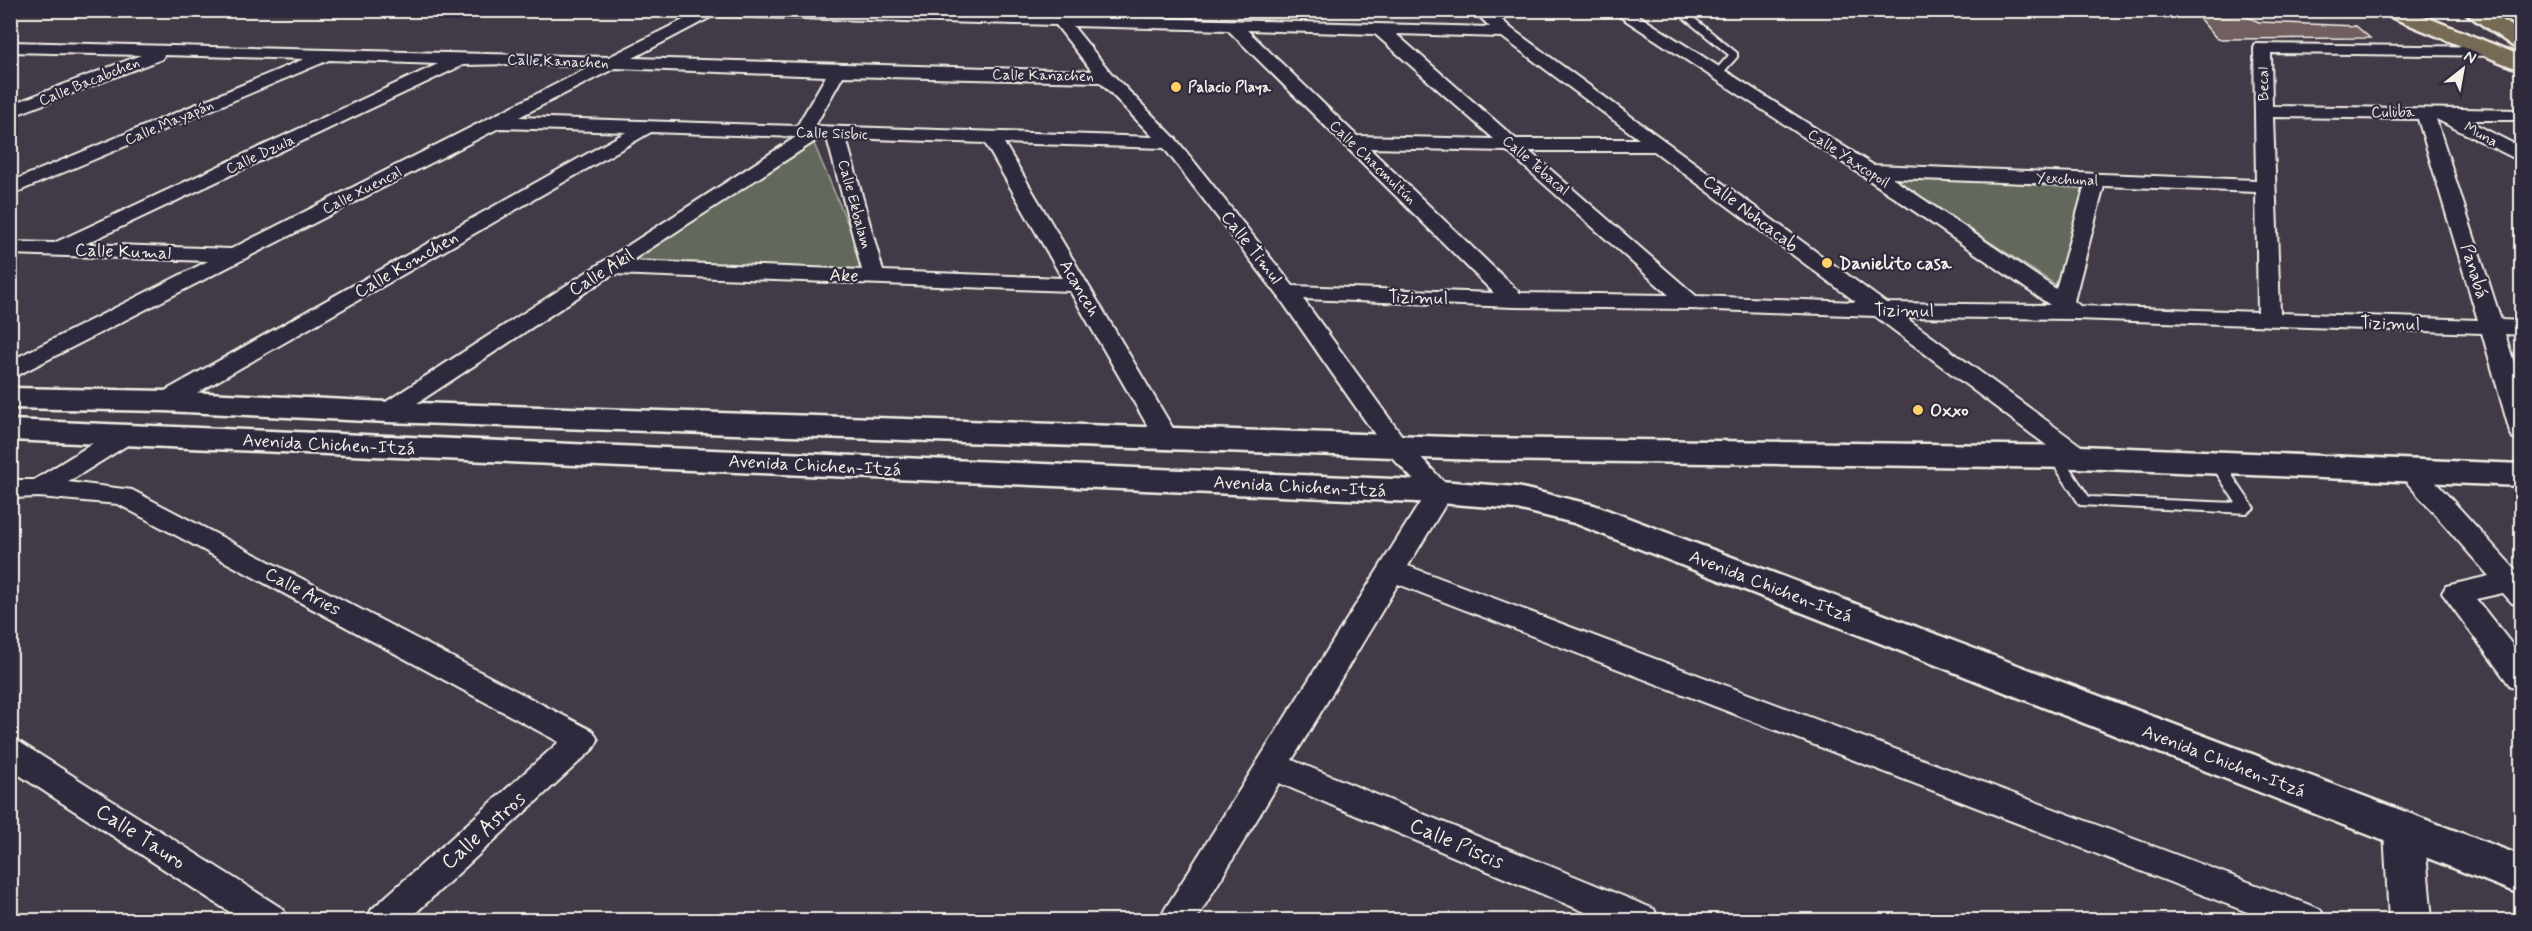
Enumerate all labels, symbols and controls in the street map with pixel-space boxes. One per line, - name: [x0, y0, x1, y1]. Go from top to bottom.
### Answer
- north arrow: [2433, 39, 2493, 99]
- text: N: [2460, 46, 2480, 69]
- street label: Calle Kanachen: [507, 50, 609, 74]
- street label: Calle Bacabchen: [36, 53, 143, 111]
- street label: Calle Kanachen: [992, 65, 1094, 87]
- street label: Becal: [2254, 67, 2274, 101]
- place label: Palacio Playa: [1188, 78, 1272, 98]
- marker: Palacio Playa: [1169, 80, 1183, 94]
- street label: Calle Mayapán: [122, 95, 217, 151]
- street label: Culuba: [2371, 103, 2416, 123]
- street label: Calle Chacmultún: [1325, 116, 1420, 209]
- street label: Muna: [2460, 118, 2501, 152]
- street label: Calle Sisbic: [795, 123, 868, 145]
- street label: Calle Yaxcopoil: [1803, 125, 1894, 193]
- street label: Calle Dzula: [223, 130, 298, 180]
- street label: Calle Tebacal: [1498, 131, 1573, 200]
- street label: Calle Ekbalam: [833, 158, 876, 251]
- street label: Calle Xuencal: [319, 162, 406, 220]
- street label: Yexchunal: [2036, 169, 2099, 191]
- street label: Calle Nohcacab: [1697, 170, 1803, 258]
- street label: Calle Timul: [1215, 206, 1287, 289]
- street label: Calle Komchen: [350, 225, 463, 304]
- street label: Calle Kumal: [74, 238, 172, 266]
- street label: Panabá: [2454, 241, 2494, 302]
- street label: Calle Akil: [565, 244, 639, 302]
- place label: Danielito casa: [1839, 252, 1953, 276]
- street label: Acanceh: [1053, 256, 1105, 322]
- marker: Danielito casa: [1820, 256, 1834, 270]
- street label: Ake: [829, 264, 859, 288]
- street label: Tizimul: [1387, 285, 1448, 311]
- street label: Tizimul: [1874, 298, 1934, 324]
- street label: Tizimul: [2359, 311, 2420, 337]
- place label: Oxxo: [1930, 399, 1968, 423]
- marker: Oxxo: [1911, 403, 1925, 417]
- street label: Avenida Chichen-Itzá: [242, 428, 416, 462]
- street label: Avenida Chichen-Itzá: [728, 449, 902, 483]
- street label: Avenida Chichen-Itzá: [1213, 470, 1387, 504]
- street label: Avenida Chichen-Itzá: [1686, 545, 1856, 629]
- street label: Calle Aries: [260, 562, 345, 622]
- street label: Avenida Chichen-Itzá: [2139, 720, 2309, 804]
- street label: Calle Astros: [435, 785, 532, 876]
- street label: Calle Tauro: [90, 797, 191, 876]
- street label: Calle Piscis: [1405, 812, 1508, 876]

